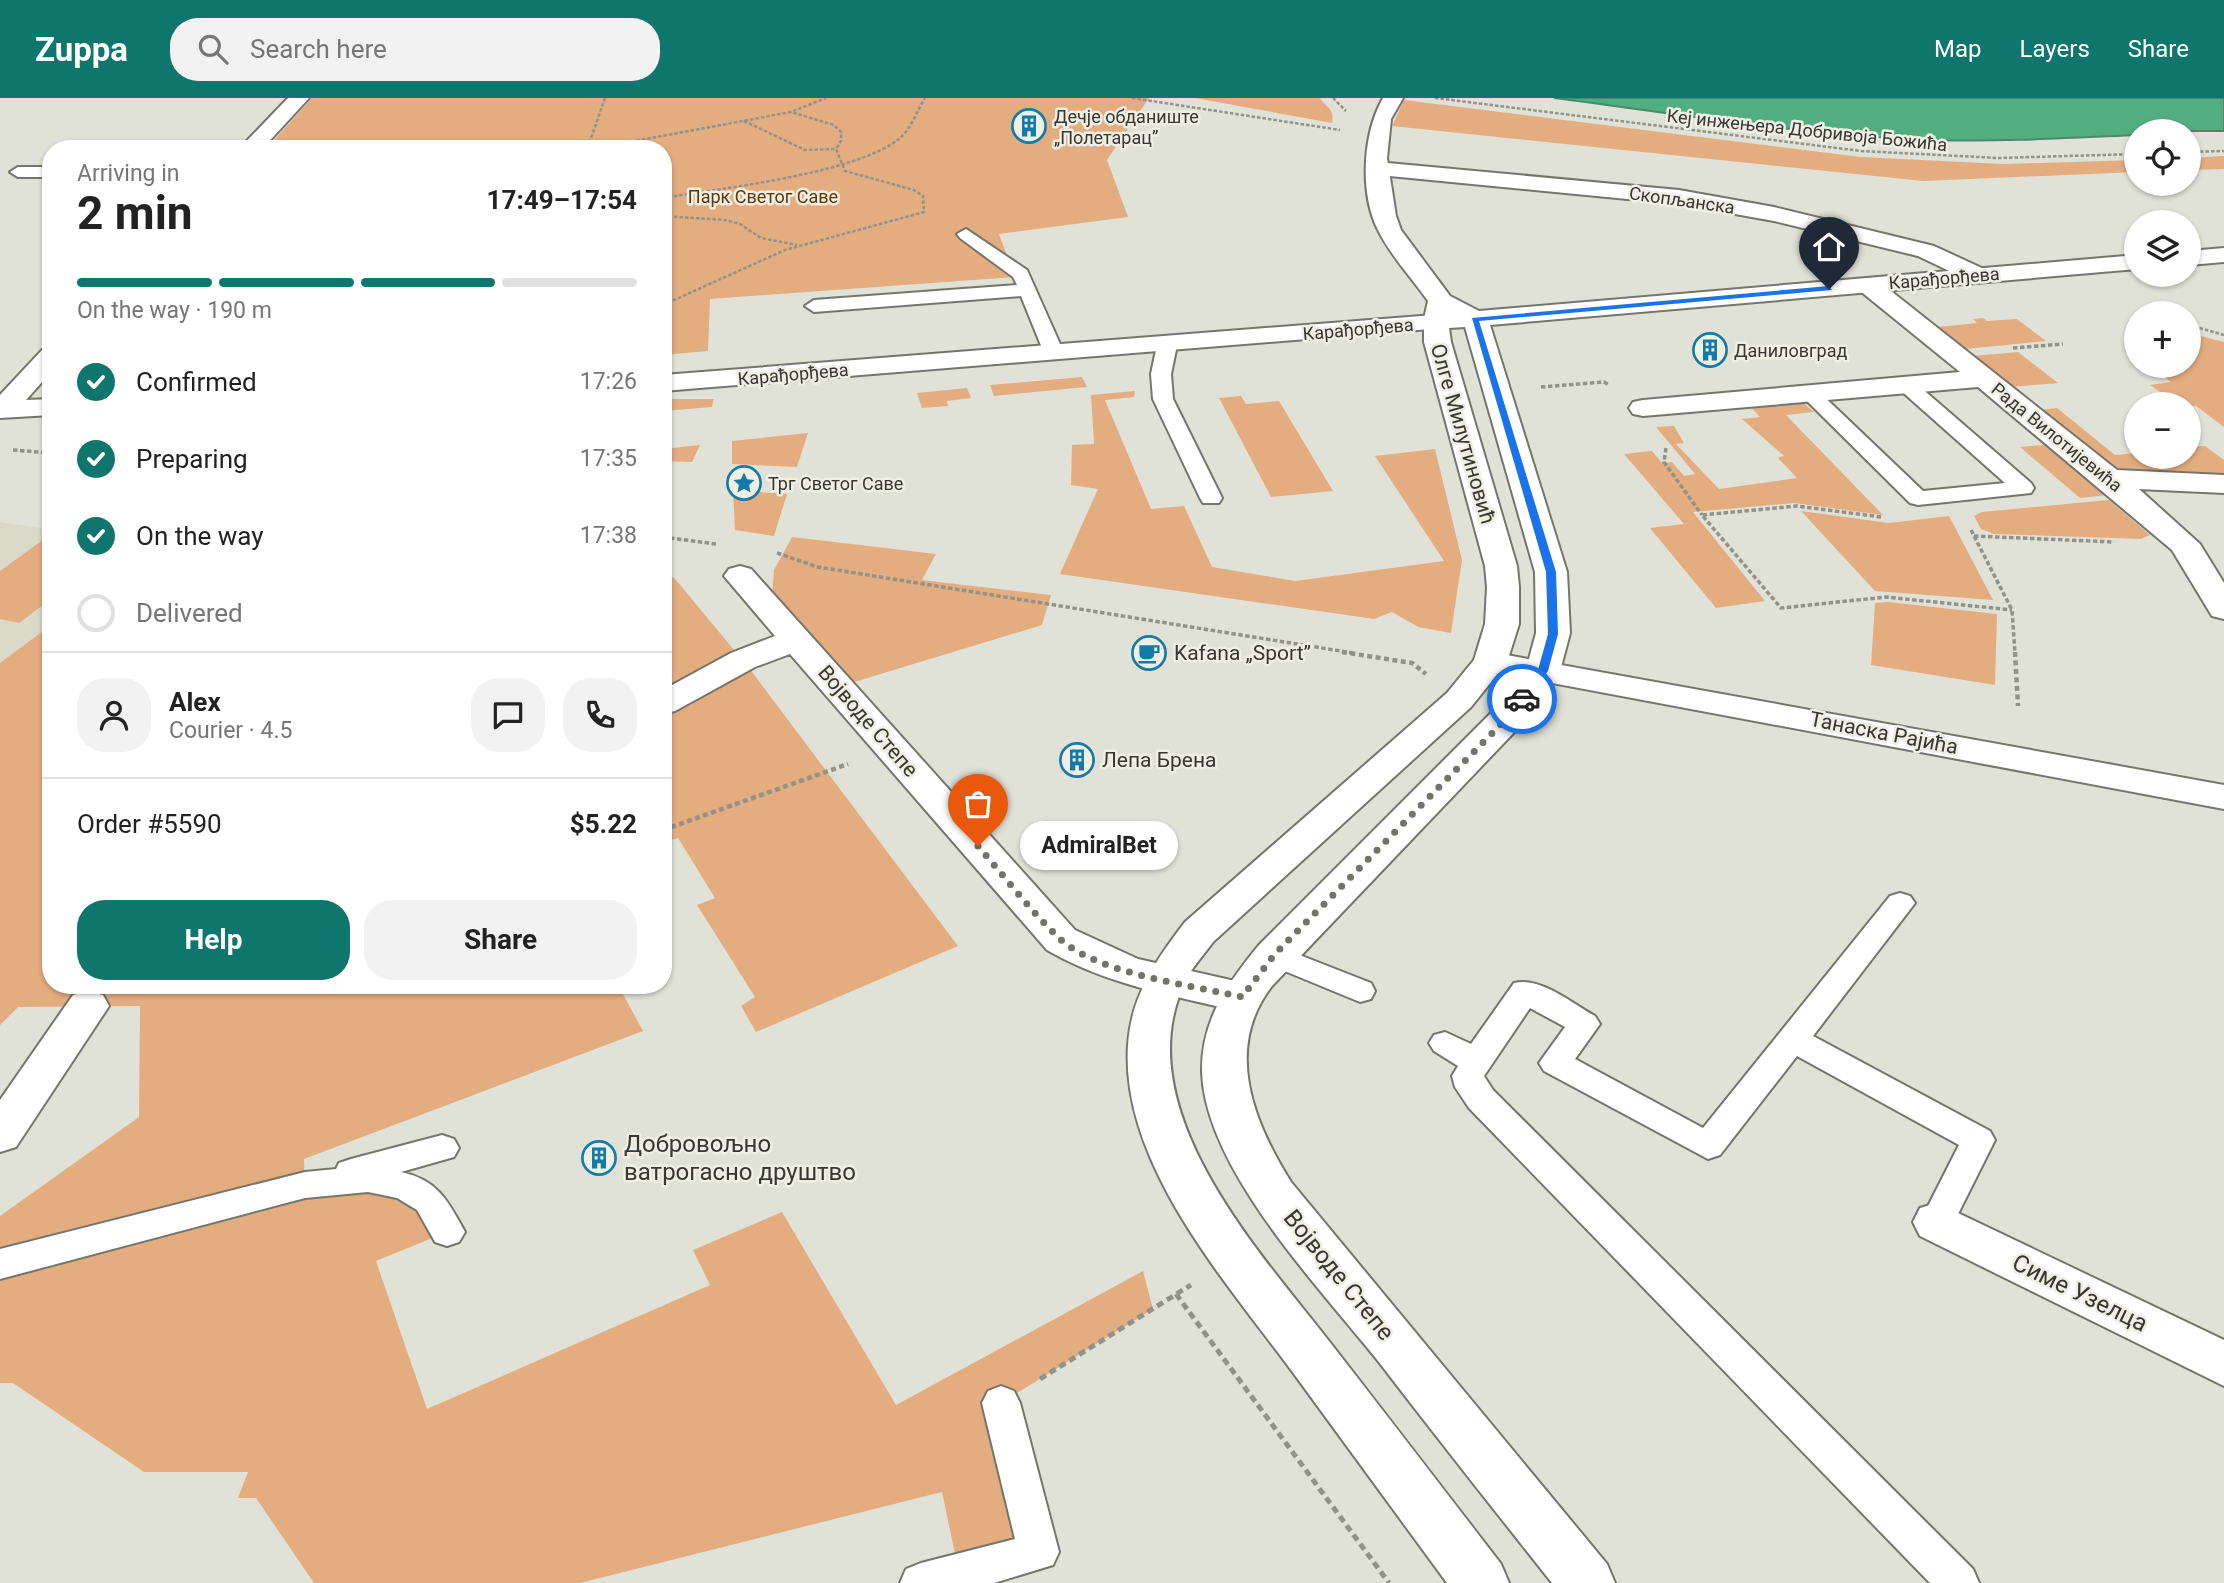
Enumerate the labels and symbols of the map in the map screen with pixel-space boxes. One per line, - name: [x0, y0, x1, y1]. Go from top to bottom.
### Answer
- street label: Кеј инжењера Добривоја Божића: [1666, 105, 1948, 155]
- place label: Дечје обданиште „Полетарац”: [1054, 106, 1199, 148]
- building icon: Дечје обданиште „Полетарац”: [1010, 107, 1048, 145]
- street label: Скопљанска: [1628, 182, 1736, 218]
- park label: Парк Светог Саве: [688, 186, 838, 207]
- pin: [1799, 217, 1859, 289]
- street label: Карађорђева: [1888, 263, 2000, 293]
- street label: Карађорђева: [1302, 314, 1414, 344]
- building icon: Даниловград: [1691, 331, 1729, 369]
- place label: Даниловград: [1734, 340, 1848, 361]
- street label: Олге Милутиновић: [1426, 341, 1500, 527]
- street label: Карађорђева: [737, 359, 849, 389]
- street label: Рада Вилотијевића: [1988, 378, 2126, 496]
- place icon: Трг Светог Саве: [725, 464, 763, 502]
- place label: Трг Светог Саве: [768, 473, 903, 494]
- cafe icon: Kafana „Sport”: [1130, 634, 1168, 672]
- place label: Kafana „Sport”: [1174, 641, 1311, 665]
- street label: Војводе Степе: [813, 660, 923, 782]
- courier: [1487, 664, 1557, 734]
- street label: Танаска Рајића: [1808, 707, 1960, 759]
- building icon: Лепа Брена: [1058, 741, 1096, 779]
- place label: Лепа Брена: [1102, 748, 1216, 772]
- pin: [948, 774, 1008, 846]
- callout: AdmiralBet: [1020, 822, 1178, 870]
- place label: Добровољно ватрогасно друштво: [624, 1130, 856, 1186]
- building icon: Добровољно ватрогасно друштво: [580, 1139, 618, 1177]
- street label: Војводе Степе: [1278, 1204, 1400, 1346]
- street label: Симе Узелца: [2008, 1248, 2152, 1338]

